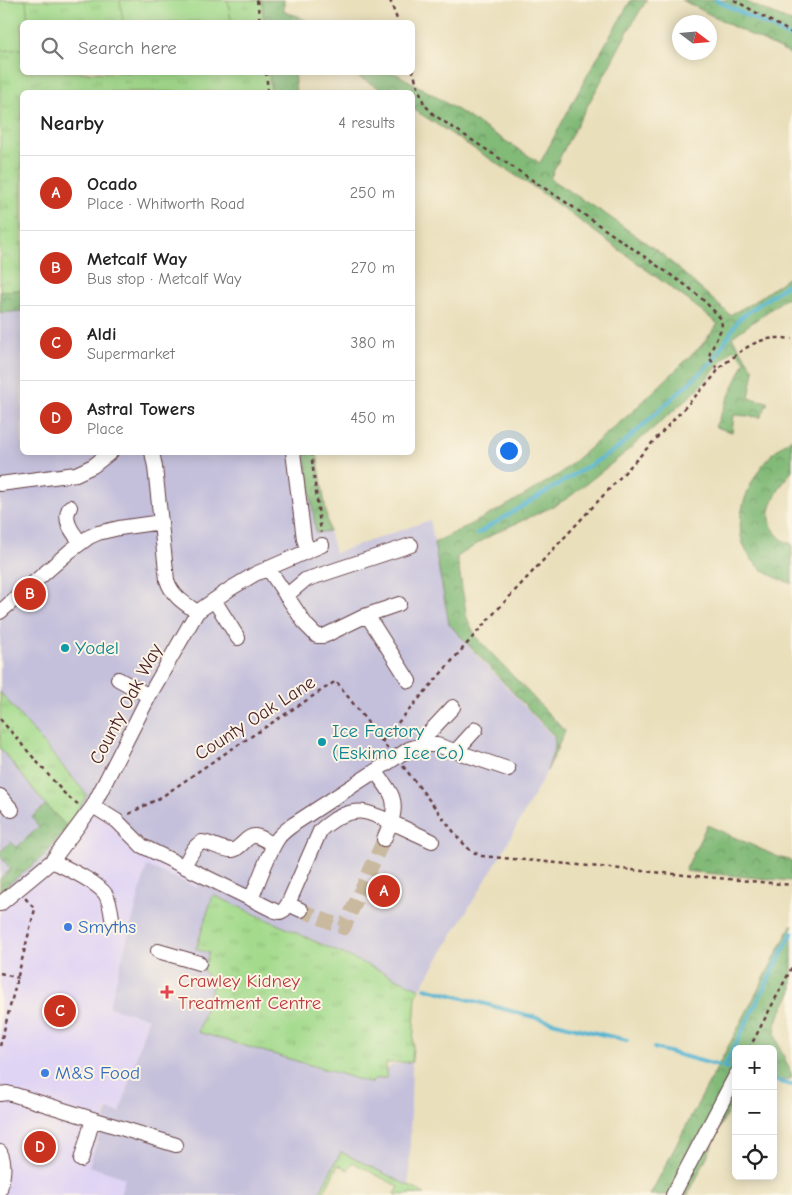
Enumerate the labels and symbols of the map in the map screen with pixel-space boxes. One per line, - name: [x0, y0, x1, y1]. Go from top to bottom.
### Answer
- north arrow: [672, 15, 717, 60]
- your location: [496, 438, 522, 464]
- pin: B: [14, 575, 46, 613]
- place label: Yodel: [75, 637, 119, 659]
- street label: County Oak Way: [85, 640, 167, 768]
- marker: Yodel: [59, 642, 71, 654]
- street label: County Oak Lane: [191, 671, 319, 765]
- place label: Ice Factory (Eskimo Ice Co): [332, 720, 464, 764]
- marker: Ice Factory (Eskimo Ice Co): [316, 736, 328, 748]
- pin: A: [368, 872, 400, 910]
- place label: Smyths: [78, 916, 136, 938]
- marker: Smyths: [62, 921, 74, 933]
- place label: Crawley Kidney Treatment Centre: [178, 970, 321, 1014]
- marker: Crawley Kidney Treatment Centre: [160, 985, 174, 999]
- pin: C: [44, 992, 76, 1030]
- place label: M&S Food: [55, 1062, 140, 1084]
- marker: M&S Food: [39, 1067, 51, 1079]
- pin: D: [24, 1128, 56, 1166]

